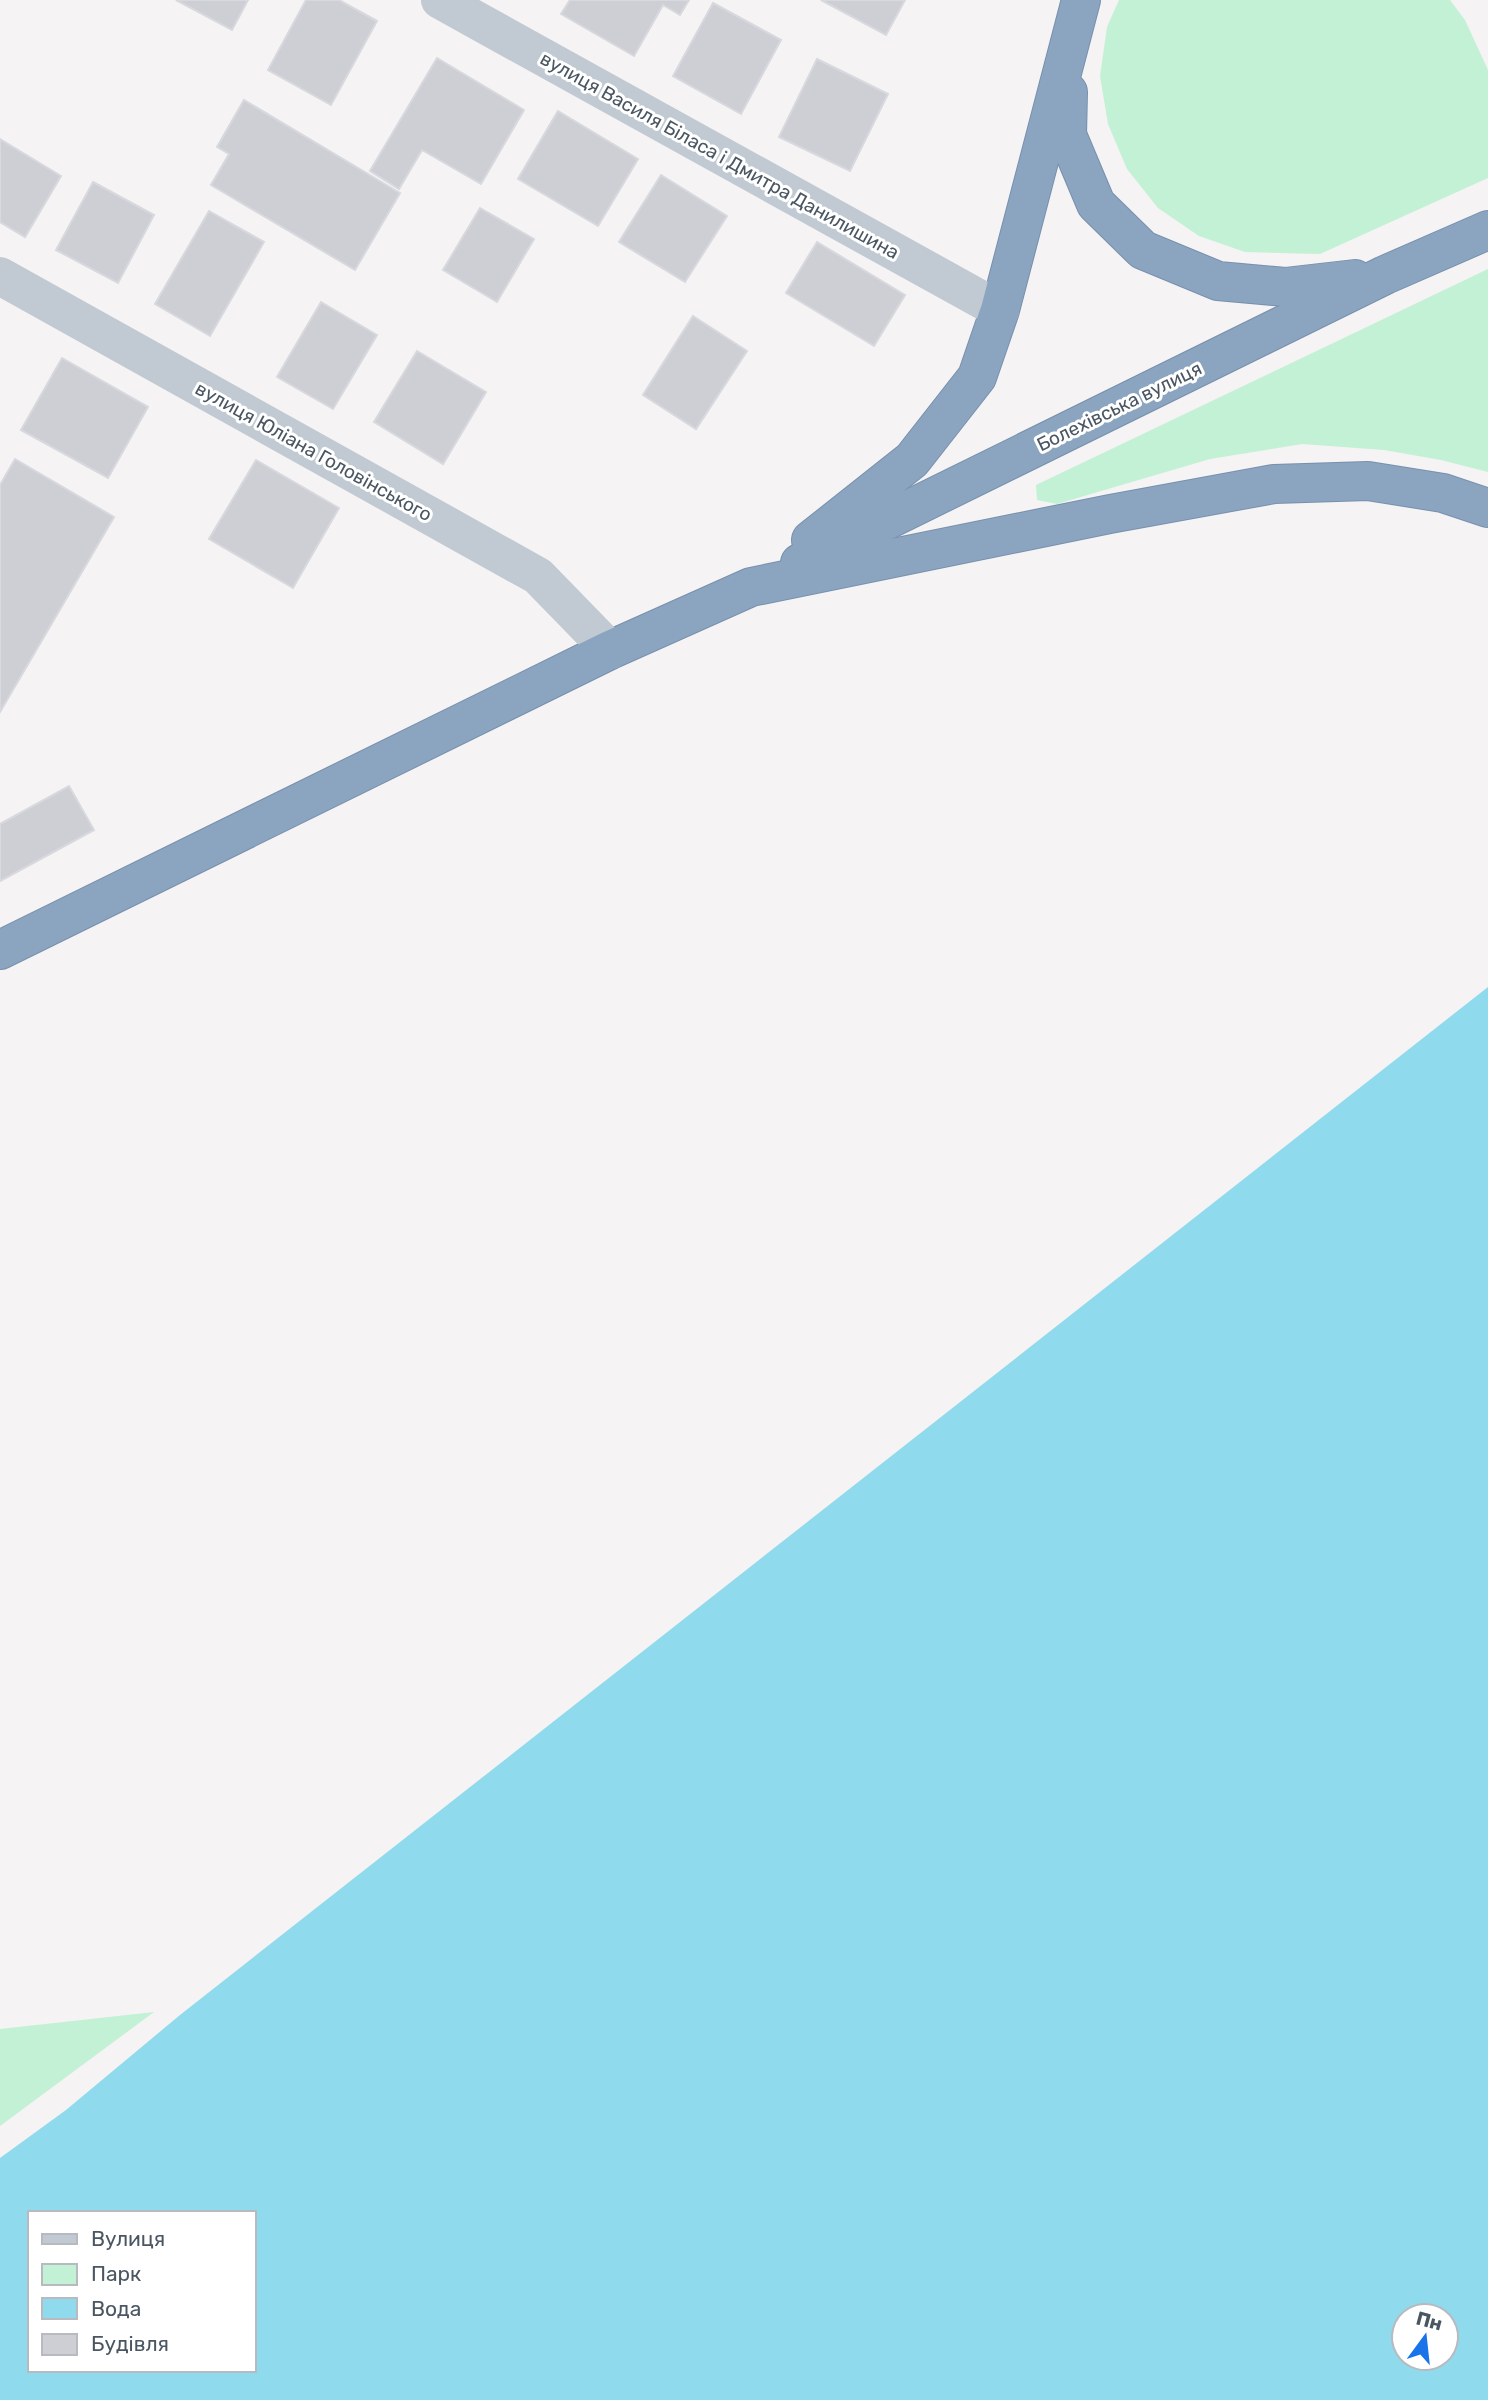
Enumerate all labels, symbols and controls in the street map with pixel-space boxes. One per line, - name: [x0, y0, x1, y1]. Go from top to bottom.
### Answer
- street label: вулиця Василя Біласа і Дмитра Данилишина: [536, 47, 903, 264]
- street label: Болехівська вулиця: [1033, 357, 1205, 456]
- street label: вулиця Юліана Головінського: [191, 377, 436, 526]
- legend: [28, 2211, 256, 2372]
- text: Вулиця: [91, 2226, 165, 2251]
- text: Парк: [91, 2261, 141, 2286]
- text: Вода: [91, 2296, 141, 2321]
- north arrow: [1390, 2302, 1460, 2372]
- text: Пн: [1414, 2307, 1445, 2336]
- text: Будівля: [91, 2331, 169, 2356]

